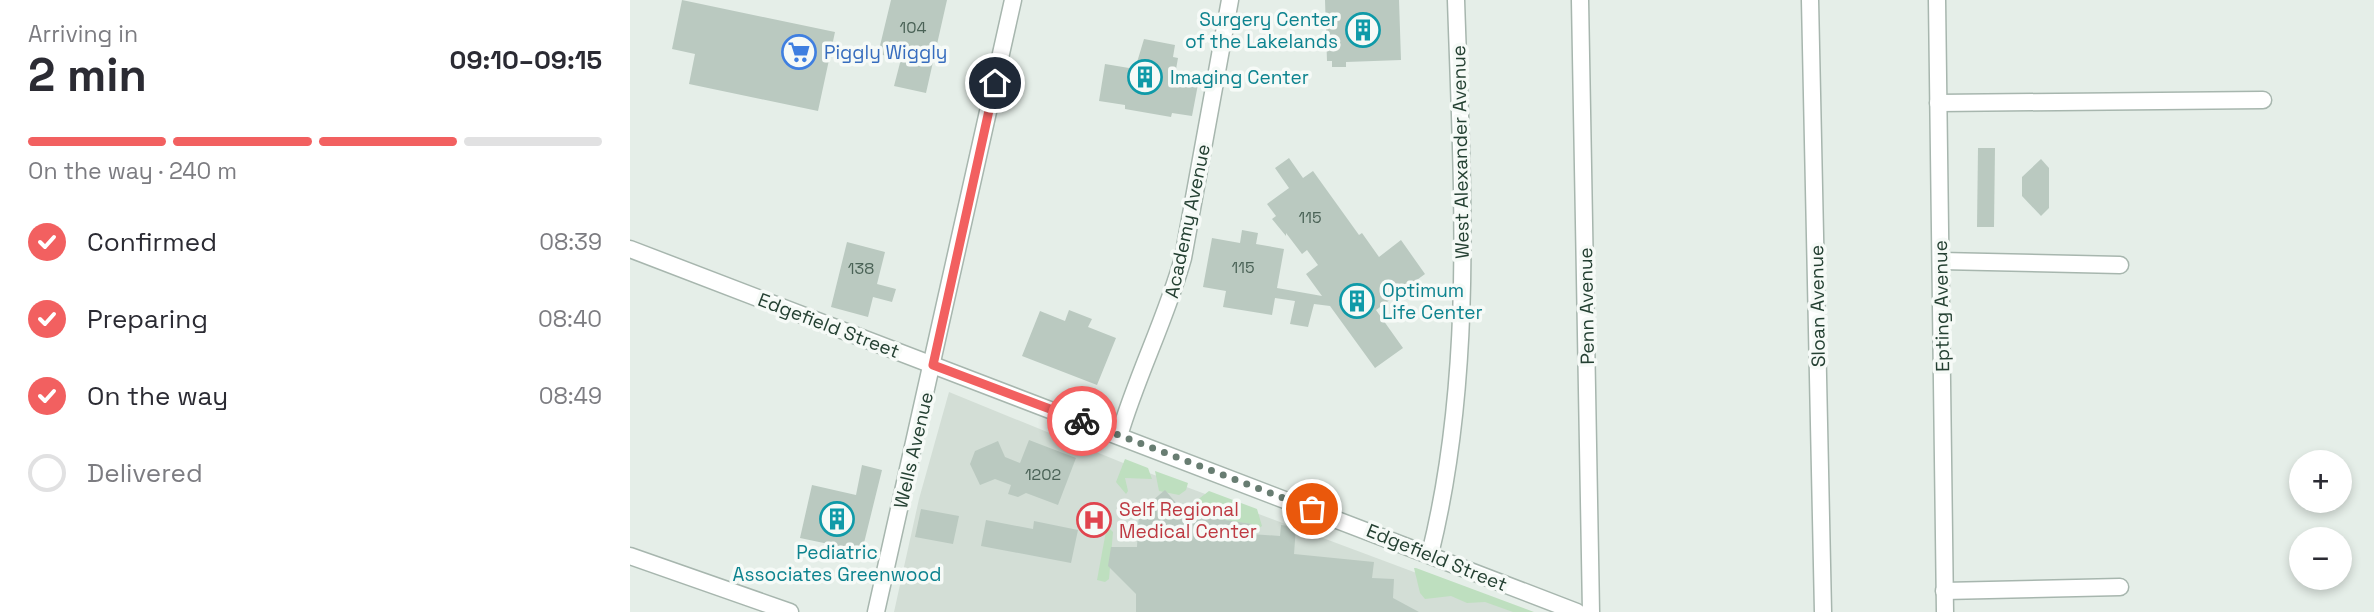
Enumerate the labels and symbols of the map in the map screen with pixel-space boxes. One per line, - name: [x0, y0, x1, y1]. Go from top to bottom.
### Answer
- place label: Surgery Center of the Lakelands: [1185, 7, 1338, 54]
- building icon: Surgery Center of the Lakelands: [1344, 11, 1382, 49]
- house number: 104: [900, 17, 926, 38]
- supermarket icon: Piggly Wiggly: [780, 33, 818, 71]
- place label: Piggly Wiggly: [824, 40, 947, 65]
- street label: West Alexander Avenue: [1446, 45, 1475, 259]
- pin: [965, 53, 1025, 113]
- building icon: Imaging Center: [1126, 58, 1164, 96]
- place label: Imaging Center: [1170, 65, 1309, 90]
- street label: Academy Avenue: [1159, 142, 1216, 301]
- house number: 115: [1299, 207, 1321, 228]
- street label: Epting Avenue: [1928, 240, 1955, 372]
- street label: Sloan Avenue: [1804, 245, 1831, 367]
- street label: Penn Avenue: [1573, 247, 1600, 365]
- house number: 115: [1232, 257, 1254, 278]
- house number: 138: [848, 258, 874, 279]
- place label: Optimum Life Center: [1382, 278, 1483, 325]
- building icon: Optimum Life Center: [1338, 282, 1376, 320]
- street label: Edgefield Street: [754, 287, 903, 364]
- courier: [1047, 386, 1117, 456]
- street label: Wells Avenue: [888, 389, 939, 511]
- house number: 1202: [1025, 464, 1061, 485]
- pin: [1282, 479, 1342, 539]
- place label: Self Regional Medical Center: [1119, 497, 1257, 544]
- building icon: Pediatric Associates Greenwood: [818, 500, 856, 538]
- hospital icon: Self Regional Medical Center: [1075, 501, 1113, 539]
- street label: Edgefield Street: [1363, 518, 1511, 597]
- place label: Pediatric Associates Greenwood: [733, 540, 941, 587]

